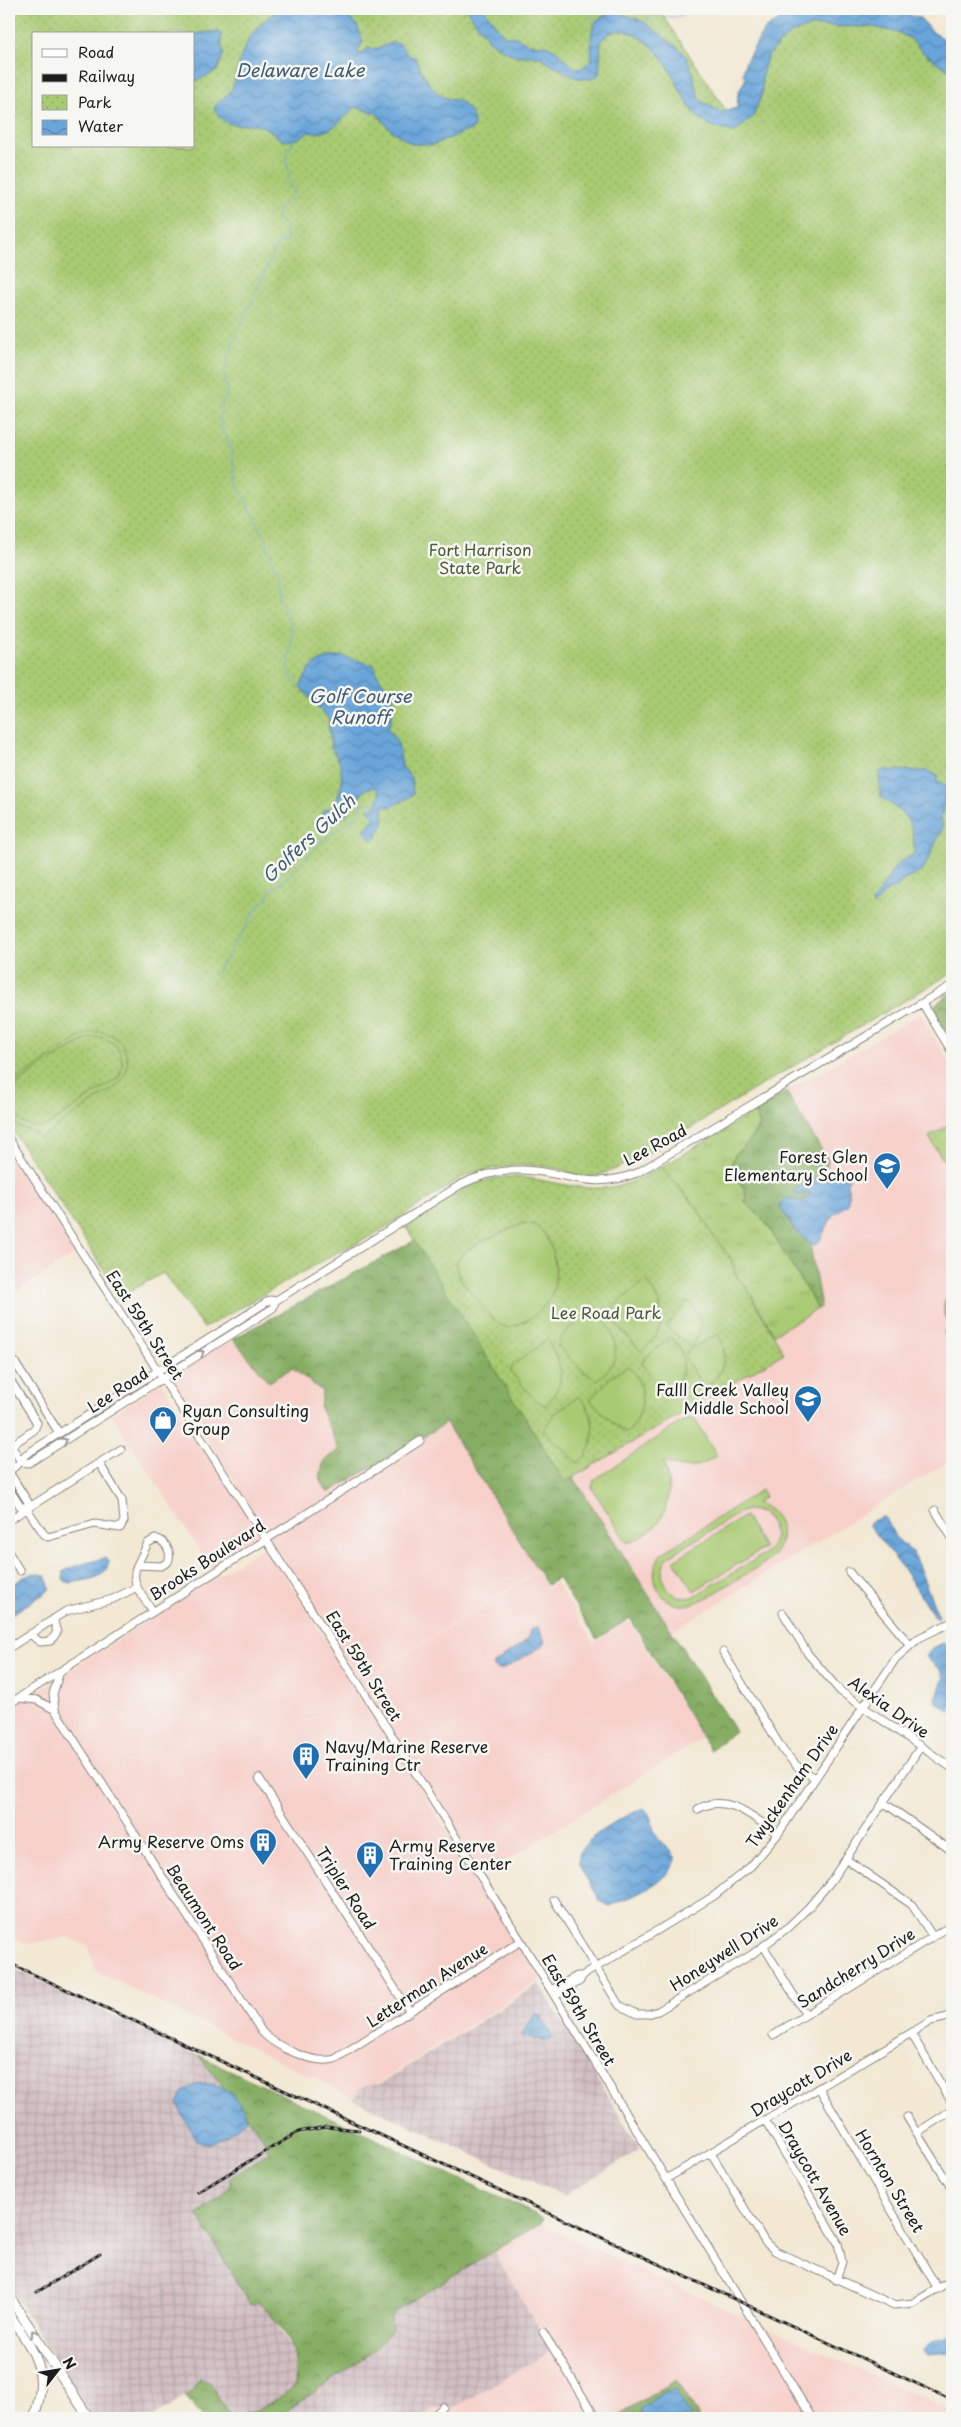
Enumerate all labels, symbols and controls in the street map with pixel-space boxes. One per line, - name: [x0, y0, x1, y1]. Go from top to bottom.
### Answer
- legend: [32, 32, 195, 148]
- text: Road: [78, 40, 114, 63]
- water label: Delaware Lake: [236, 56, 366, 83]
- text: Railway: [78, 64, 135, 87]
- text: Park: [78, 90, 112, 113]
- text: Water: [78, 114, 123, 137]
- park label: Fort Harrison State Park: [428, 537, 532, 579]
- water label: Golf Course Runoff: [309, 682, 413, 730]
- water label: Golfers Gulch: [255, 787, 361, 888]
- street label: Lee Road: [618, 1117, 691, 1171]
- place label: Forest Glen Elementary School: [724, 1144, 868, 1186]
- school or university icon: Forest Glen Elementary School: [872, 1151, 902, 1190]
- street label: East 59th Street: [101, 1265, 191, 1385]
- park label: Lee Road Park: [551, 1300, 662, 1324]
- one-way arrow: [195, 1350, 204, 1359]
- street label: Lee Road: [82, 1360, 153, 1418]
- place label: Falll Creek Valley Middle School: [656, 1377, 789, 1419]
- school or university icon: Falll Creek Valley Middle School: [793, 1384, 823, 1423]
- place label: Ryan Consulting Group: [182, 1398, 309, 1440]
- shop icon: Ryan Consulting Group: [148, 1405, 178, 1444]
- one-way arrow: [58, 1437, 67, 1447]
- street label: Brooks Boulevard: [144, 1512, 269, 1606]
- street label: East 59th Street: [321, 1605, 409, 1726]
- street label: Alexia Drive: [844, 1669, 935, 1743]
- street label: Twyckenham Drive: [739, 1718, 843, 1852]
- place label: Navy/Marine Reserve Training Ctr: [325, 1734, 488, 1776]
- building icon: Navy/Marine Reserve Training Ctr: [291, 1741, 321, 1780]
- building icon: Army Reserve Oms: [248, 1827, 278, 1866]
- place label: Army Reserve Oms: [98, 1829, 244, 1853]
- place label: Army Reserve Training Center: [389, 1833, 512, 1875]
- building icon: Army Reserve Training Center: [355, 1840, 385, 1879]
- street label: Tripler Road: [311, 1841, 383, 1934]
- street label: Beaumont Road: [161, 1858, 248, 1975]
- street label: Honeywell Drive: [664, 1908, 782, 1996]
- street label: Sandcherry Drive: [792, 1921, 919, 2013]
- street label: Letterman Avenue: [361, 1936, 492, 2032]
- street label: East 59th Street: [537, 1949, 623, 2070]
- street label: Draycott Drive: [745, 2042, 856, 2122]
- street label: Draycott Avenue: [773, 2115, 859, 2240]
- street label: Hornton Street: [850, 2124, 931, 2237]
- one-way arrow: [31, 2329, 40, 2339]
- north arrow: [32, 2344, 82, 2394]
- text: N: [58, 2353, 81, 2373]

